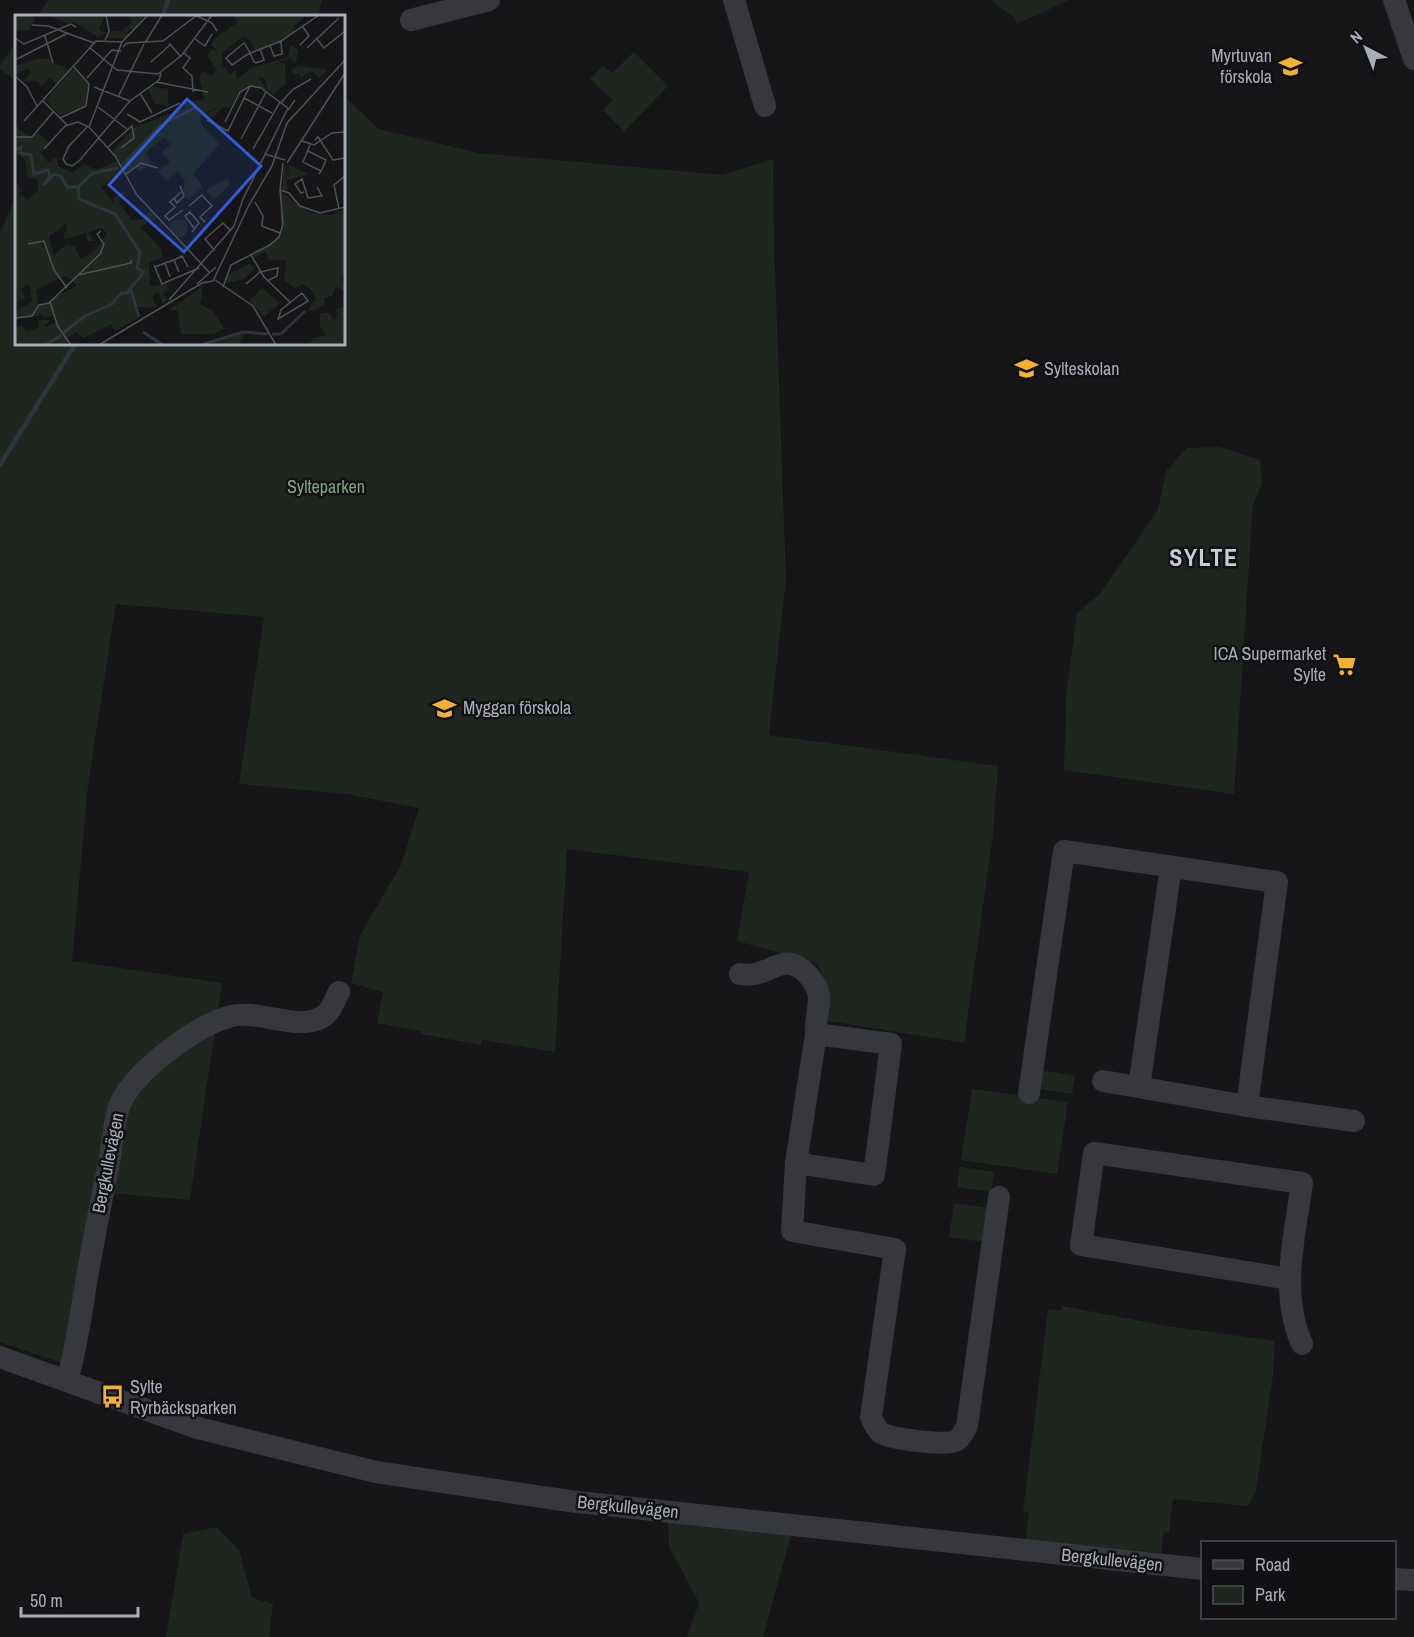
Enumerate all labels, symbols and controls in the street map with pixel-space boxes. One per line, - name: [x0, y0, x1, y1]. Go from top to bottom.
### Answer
- inset map: [15, 15, 345, 345]
- north arrow: [1336, 18, 1396, 78]
- text: N: [1345, 26, 1367, 48]
- place label: Myrtuvan förskola: [1211, 43, 1272, 89]
- school or university icon: Myrtuvan förskola: [1277, 53, 1303, 79]
- school or university icon: Sylteskolan: [1013, 356, 1039, 382]
- place label: Sylteskolan: [1044, 356, 1119, 381]
- park label: Sylteparken: [287, 474, 365, 499]
- district label: SYLTE: [1169, 541, 1239, 573]
- place label: ICA Supermarket Sylte: [1214, 641, 1326, 687]
- supermarket icon: ICA Supermarket Sylte: [1331, 651, 1357, 677]
- school or university icon: Myggan förskola: [432, 695, 458, 721]
- place label: Myggan förskola: [463, 695, 571, 720]
- street label: Bergkullevägen: [86, 1111, 129, 1215]
- place label: Sylte Ryrbäcksparken: [130, 1374, 237, 1420]
- bus stop icon: Sylte Ryrbäcksparken: [99, 1384, 125, 1410]
- street label: Bergkullevägen: [576, 1489, 680, 1524]
- legend: [1201, 1541, 1396, 1619]
- street label: Bergkullevägen: [1060, 1542, 1164, 1577]
- text: Road: [1255, 1552, 1290, 1577]
- scale bar: [21, 1580, 138, 1618]
- text: Park: [1255, 1582, 1286, 1607]
- text: 50 m: [30, 1588, 63, 1613]

